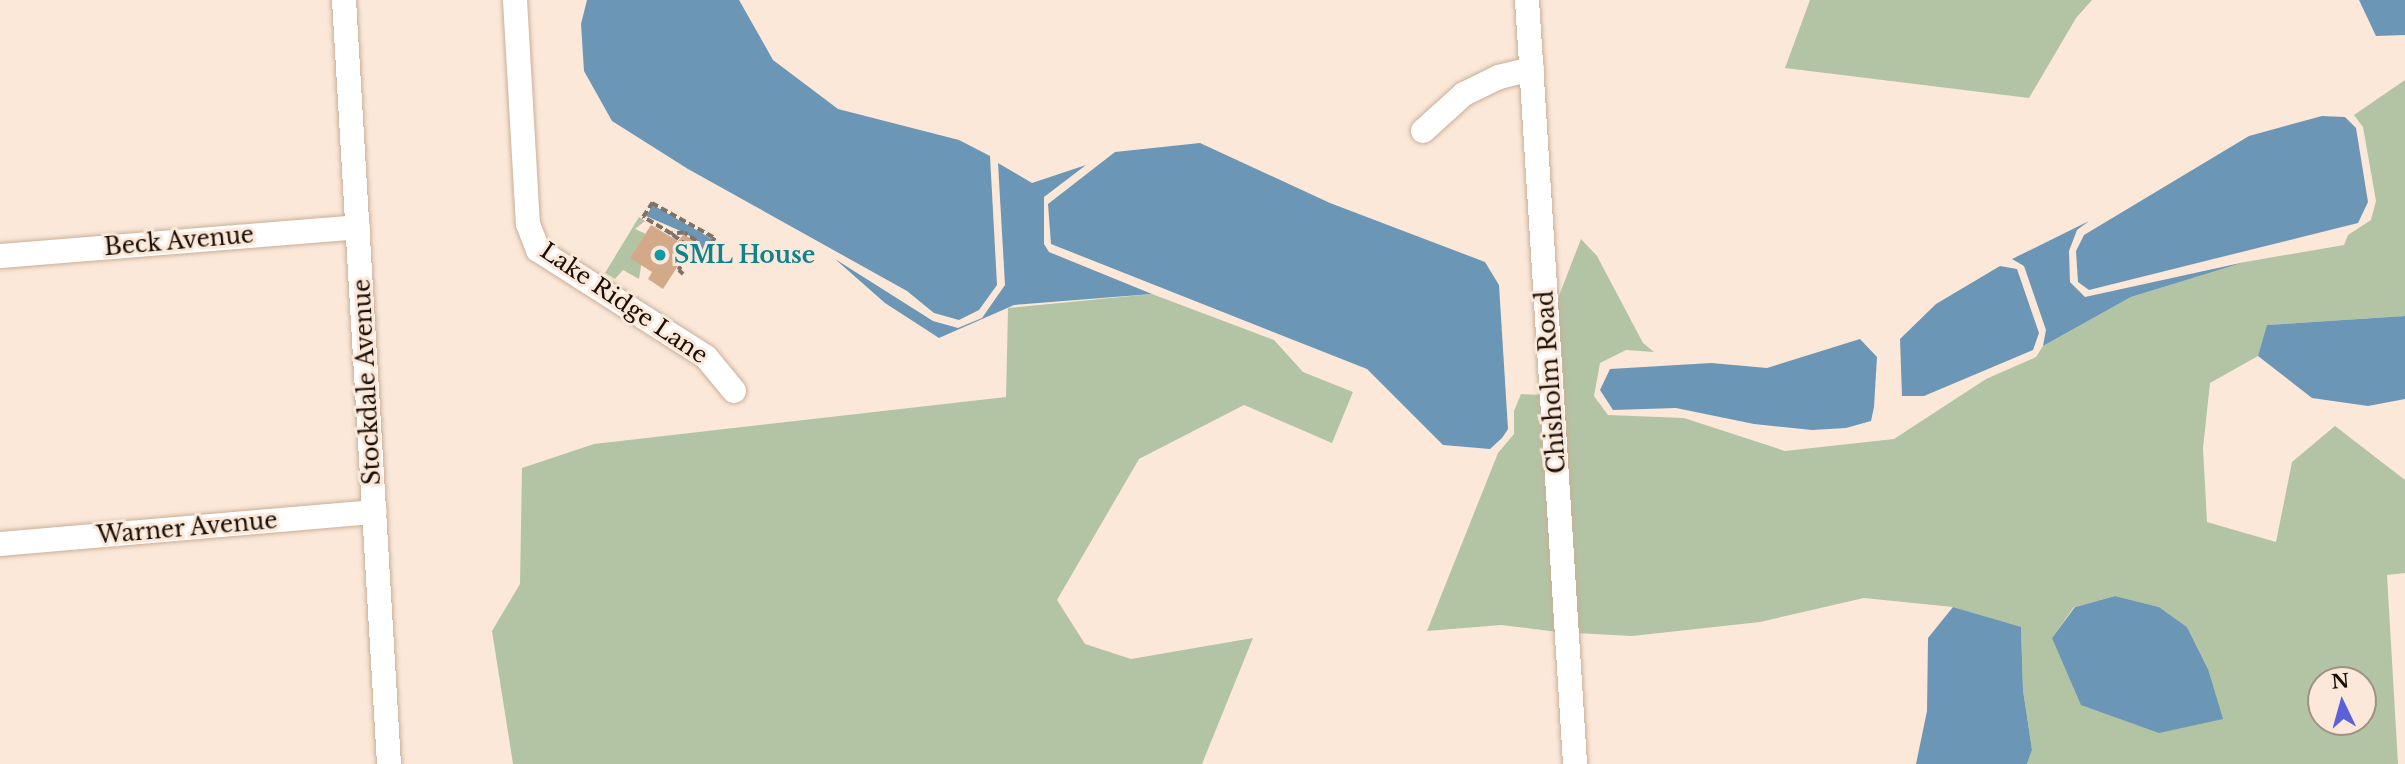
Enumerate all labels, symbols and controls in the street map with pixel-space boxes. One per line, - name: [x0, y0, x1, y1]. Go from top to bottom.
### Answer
- street label: Beck Avenue: [102, 221, 256, 261]
- street label: Lake Ridge Lane: [535, 237, 713, 369]
- place label: SML House: [674, 241, 816, 269]
- marker: SML House: [652, 247, 668, 263]
- street label: Stockdale Avenue: [348, 278, 386, 486]
- street label: Chisholm Road: [1531, 290, 1571, 474]
- street label: Warner Avenue: [95, 506, 279, 550]
- north arrow: [2307, 666, 2377, 736]
- text: N: [2330, 669, 2350, 694]

